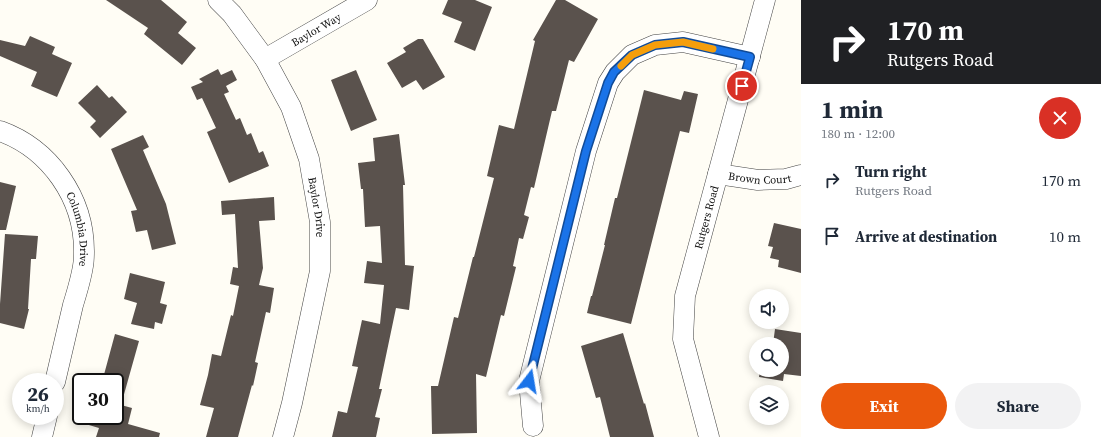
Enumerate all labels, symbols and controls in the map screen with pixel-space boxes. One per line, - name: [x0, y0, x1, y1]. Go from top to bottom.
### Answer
- street label: Baylor Way: [289, 9, 344, 50]
- text: 170 m: [887, 11, 964, 49]
- icon: right: [821, 16, 873, 68]
- text: Rutgers Road: [887, 47, 993, 72]
- pin: [725, 69, 759, 103]
- icon: arrive: [731, 75, 753, 97]
- text: 1 min: [821, 93, 883, 126]
- button: close: [1039, 97, 1081, 139]
- text: 180 m · 12:00: [821, 125, 895, 142]
- text: Turn right: [855, 161, 927, 182]
- street label: Brown Court: [727, 168, 793, 188]
- icon: right: [821, 169, 843, 191]
- text: 170 m: [1041, 170, 1081, 191]
- street label: Baylor Drive: [305, 176, 328, 238]
- text: Rutgers Road: [855, 182, 932, 199]
- street label: Rutgers Road: [691, 183, 722, 251]
- street label: Columbia Drive: [63, 189, 92, 268]
- icon: arrive: [821, 225, 843, 247]
- text: Arrive at destination: [855, 226, 997, 247]
- text: 10 m: [1049, 226, 1081, 247]
- map controls: [749, 289, 789, 425]
- button: sound: [749, 289, 789, 329]
- button: search: [749, 337, 789, 377]
- position arrow: [508, 360, 550, 402]
- speed limit sign: 30: [72, 373, 124, 425]
- text: 26: [27, 380, 49, 408]
- button: Exit: [821, 383, 947, 429]
- button: Share: [955, 383, 1081, 429]
- button: layers: [749, 385, 789, 425]
- text: km/h: [26, 402, 50, 415]

